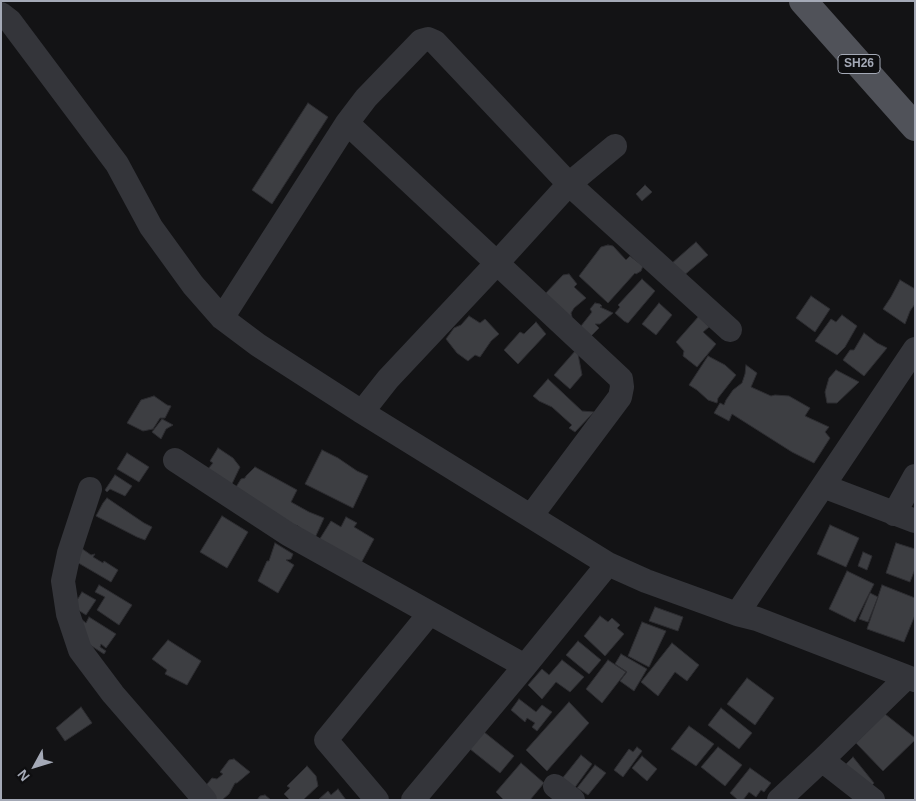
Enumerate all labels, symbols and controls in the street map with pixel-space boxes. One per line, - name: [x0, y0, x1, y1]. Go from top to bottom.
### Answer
- road number: SH26: [838, 54, 880, 74]
- north arrow: [10, 741, 60, 791]
- text: N: [14, 766, 33, 784]

